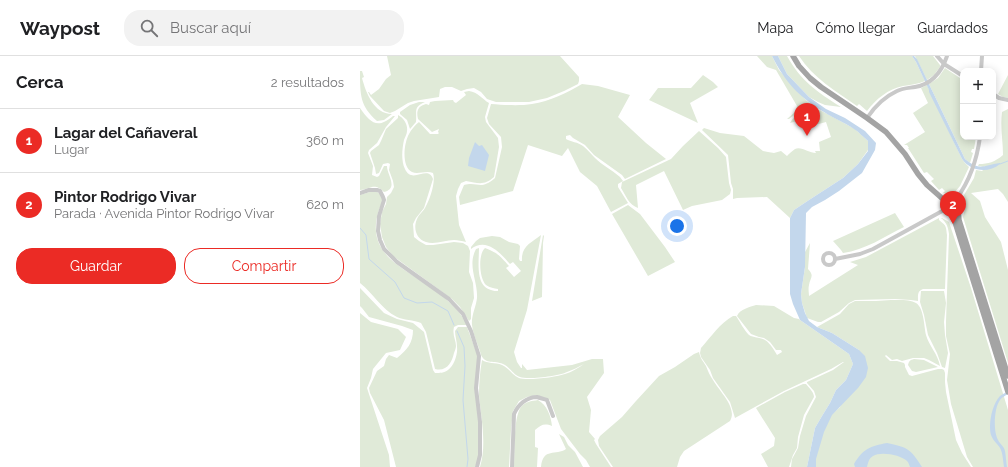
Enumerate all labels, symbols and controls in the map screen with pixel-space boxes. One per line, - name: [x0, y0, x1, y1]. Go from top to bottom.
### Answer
- search box: [124, 10, 404, 46]
- text: Waypost: [20, 17, 100, 39]
- icon: search: [138, 17, 160, 39]
- text: Buscar aquí: [170, 19, 251, 37]
- text: Mapa: [757, 20, 793, 36]
- text: Cómo llegar: [815, 20, 895, 36]
- text: Guardados: [917, 20, 988, 36]
- map controls: [960, 68, 996, 140]
- button: +: [960, 68, 996, 104]
- text: Cerca: [16, 72, 64, 92]
- text: 2 resultados: [271, 75, 344, 90]
- pin: 1: [794, 103, 820, 136]
- button: −: [960, 104, 996, 140]
- text: Lagar del Cañaveral: [54, 124, 198, 142]
- text: 1: [26, 133, 32, 148]
- text: 360 m: [306, 133, 344, 148]
- text: Lugar: [54, 142, 89, 157]
- text: Pintor Rodrigo Vivar: [54, 188, 196, 206]
- pin: 2: [940, 191, 966, 224]
- text: 2: [25, 197, 33, 212]
- text: 620 m: [306, 197, 344, 212]
- text: Parada · Avenida Pintor Rodrigo Vivar: [54, 206, 274, 221]
- your location: [667, 216, 687, 236]
- button: Guardar: [16, 248, 176, 284]
- button: Compartir: [184, 248, 344, 284]

